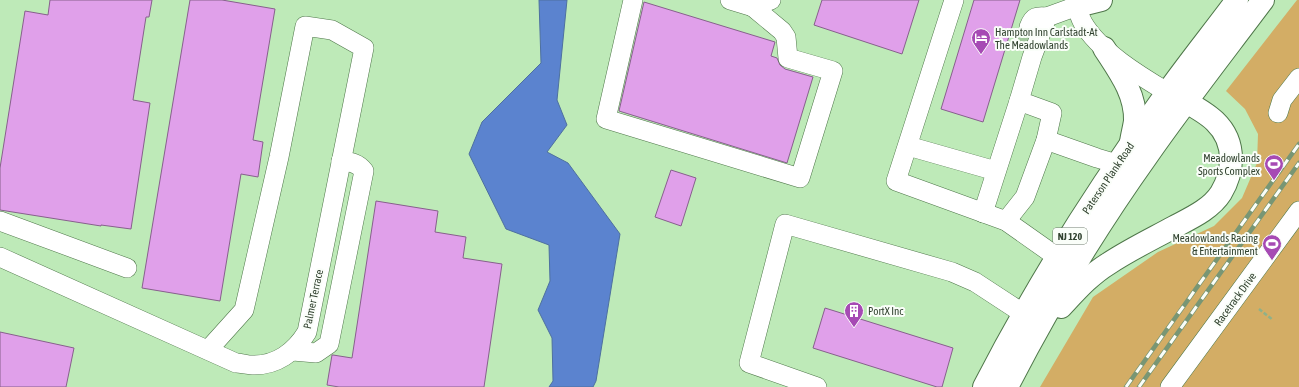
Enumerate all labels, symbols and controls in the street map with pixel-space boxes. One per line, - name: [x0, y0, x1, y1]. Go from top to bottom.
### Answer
- place label: Hampton Inn Carlstadt-At The Meadowlands: [995, 26, 1098, 51]
- hotel icon: Hampton Inn Carlstadt-At The Meadowlands: [970, 27, 992, 55]
- street label: Paterson Plank Road: [1080, 140, 1136, 216]
- place label: Meadowlands Sports Complex: [1198, 152, 1261, 177]
- sports icon: Meadowlands Sports Complex: [1263, 153, 1285, 181]
- road number: NJ 120: [1053, 228, 1087, 244]
- place label: Meadowlands Racing & Entertainment: [1172, 232, 1258, 257]
- sports icon: Meadowlands Racing & Entertainment: [1261, 233, 1283, 261]
- street label: Palmer Terrace: [301, 268, 325, 330]
- street label: Racetrack Drive: [1212, 270, 1258, 328]
- building icon: PortX Inc: [843, 300, 865, 328]
- place label: PortX Inc: [868, 305, 904, 317]

